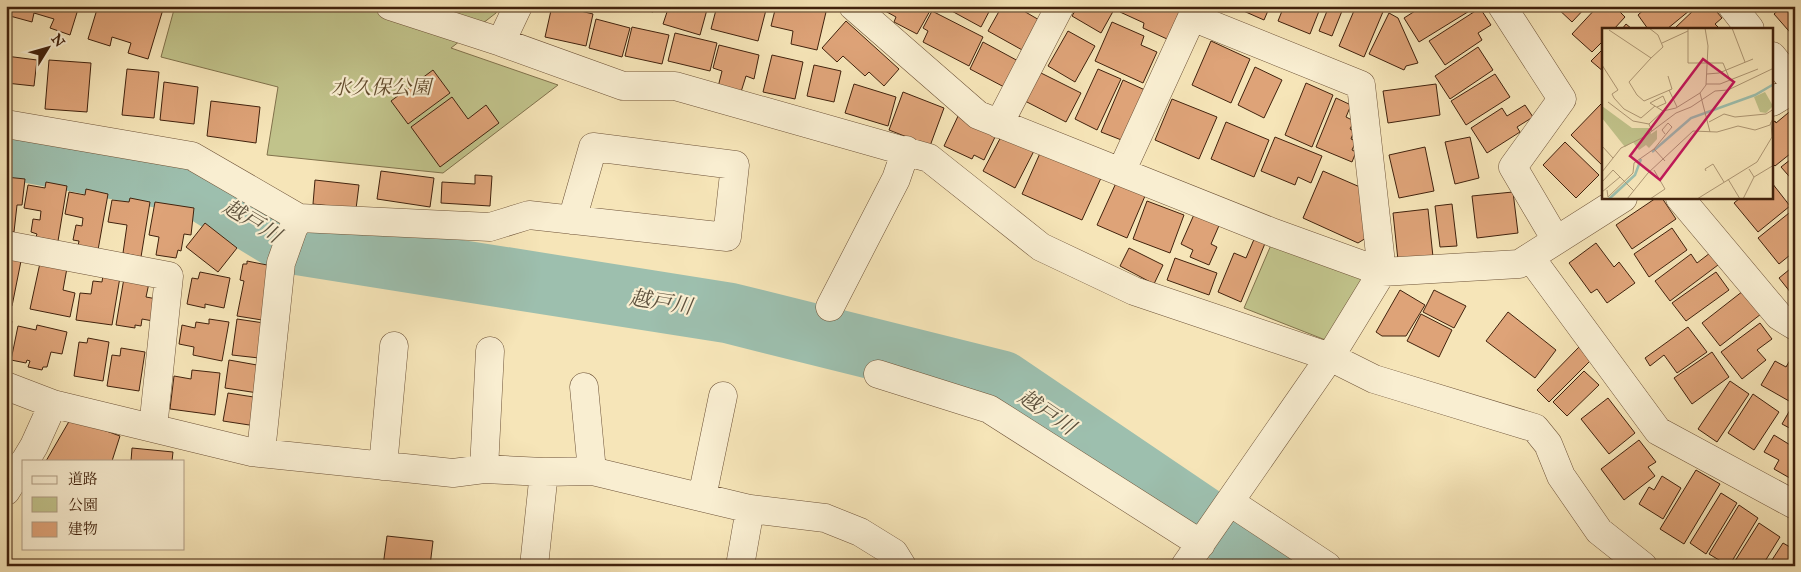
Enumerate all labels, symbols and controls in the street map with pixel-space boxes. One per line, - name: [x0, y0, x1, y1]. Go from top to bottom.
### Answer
- north arrow: [22, 22, 72, 72]
- inset map: [1602, 28, 1774, 199]
- text: N: [48, 31, 68, 50]
- park label: 水久保公園: [331, 75, 434, 99]
- water label: 越戸川: [218, 194, 287, 249]
- water label: 越戸川: [628, 284, 696, 320]
- water label: 越戸川: [1014, 384, 1082, 442]
- legend: [22, 460, 185, 550]
- text: 道路: [68, 470, 98, 488]
- text: 公園: [68, 496, 98, 514]
- text: 建物: [68, 520, 98, 538]

